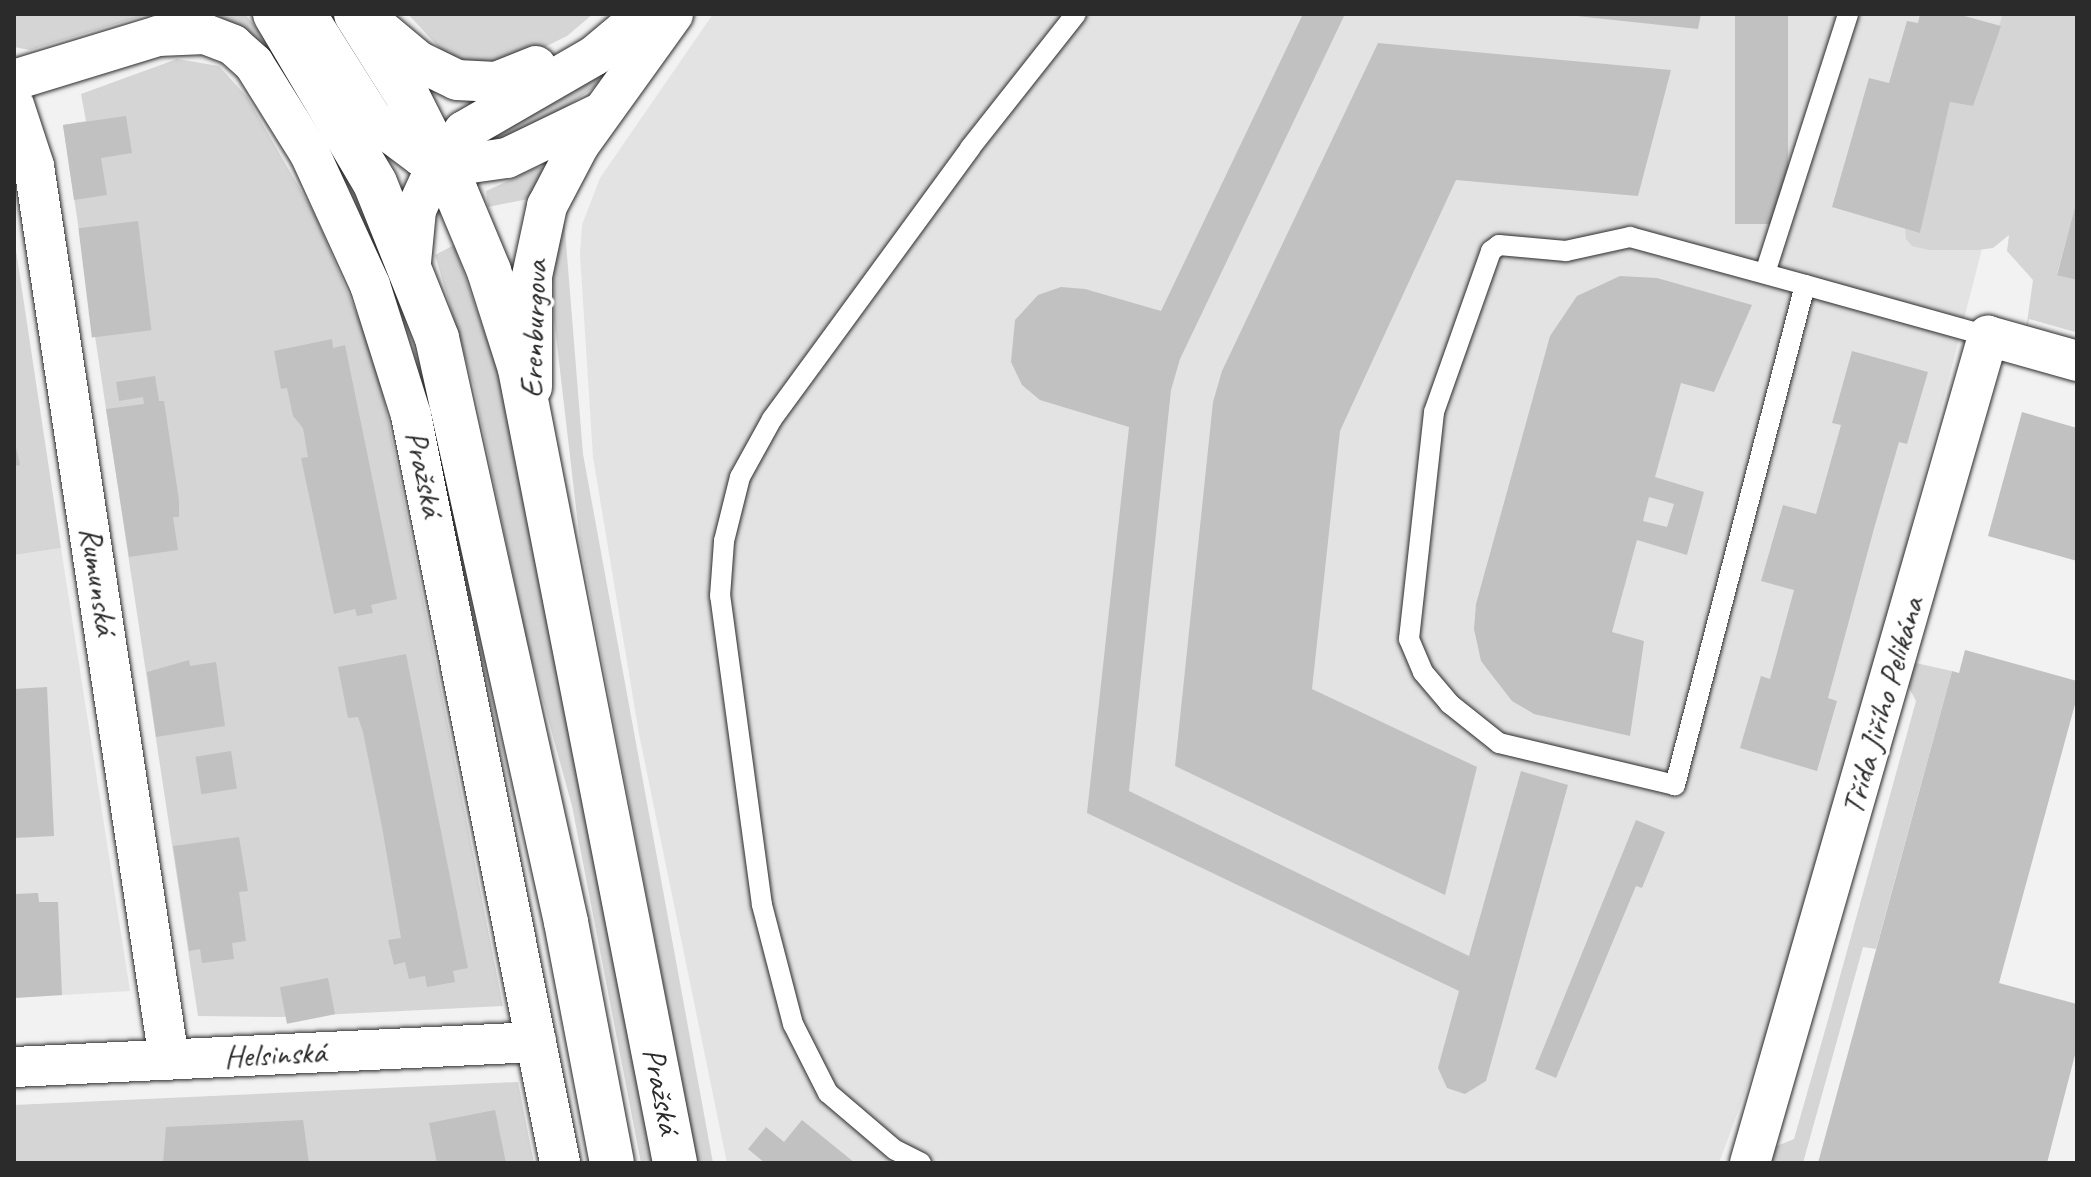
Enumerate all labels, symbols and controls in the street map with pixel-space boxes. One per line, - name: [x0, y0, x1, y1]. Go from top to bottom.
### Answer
- street label: Erenburgova: [512, 259, 556, 399]
- street label: Pražská: [396, 428, 452, 520]
- street label: Rumunská: [71, 524, 125, 638]
- street label: Třída Jiřího Pelikána: [1834, 593, 1932, 819]
- street label: Helsinská: [223, 1033, 327, 1077]
- street label: Pražská: [634, 1045, 688, 1137]

